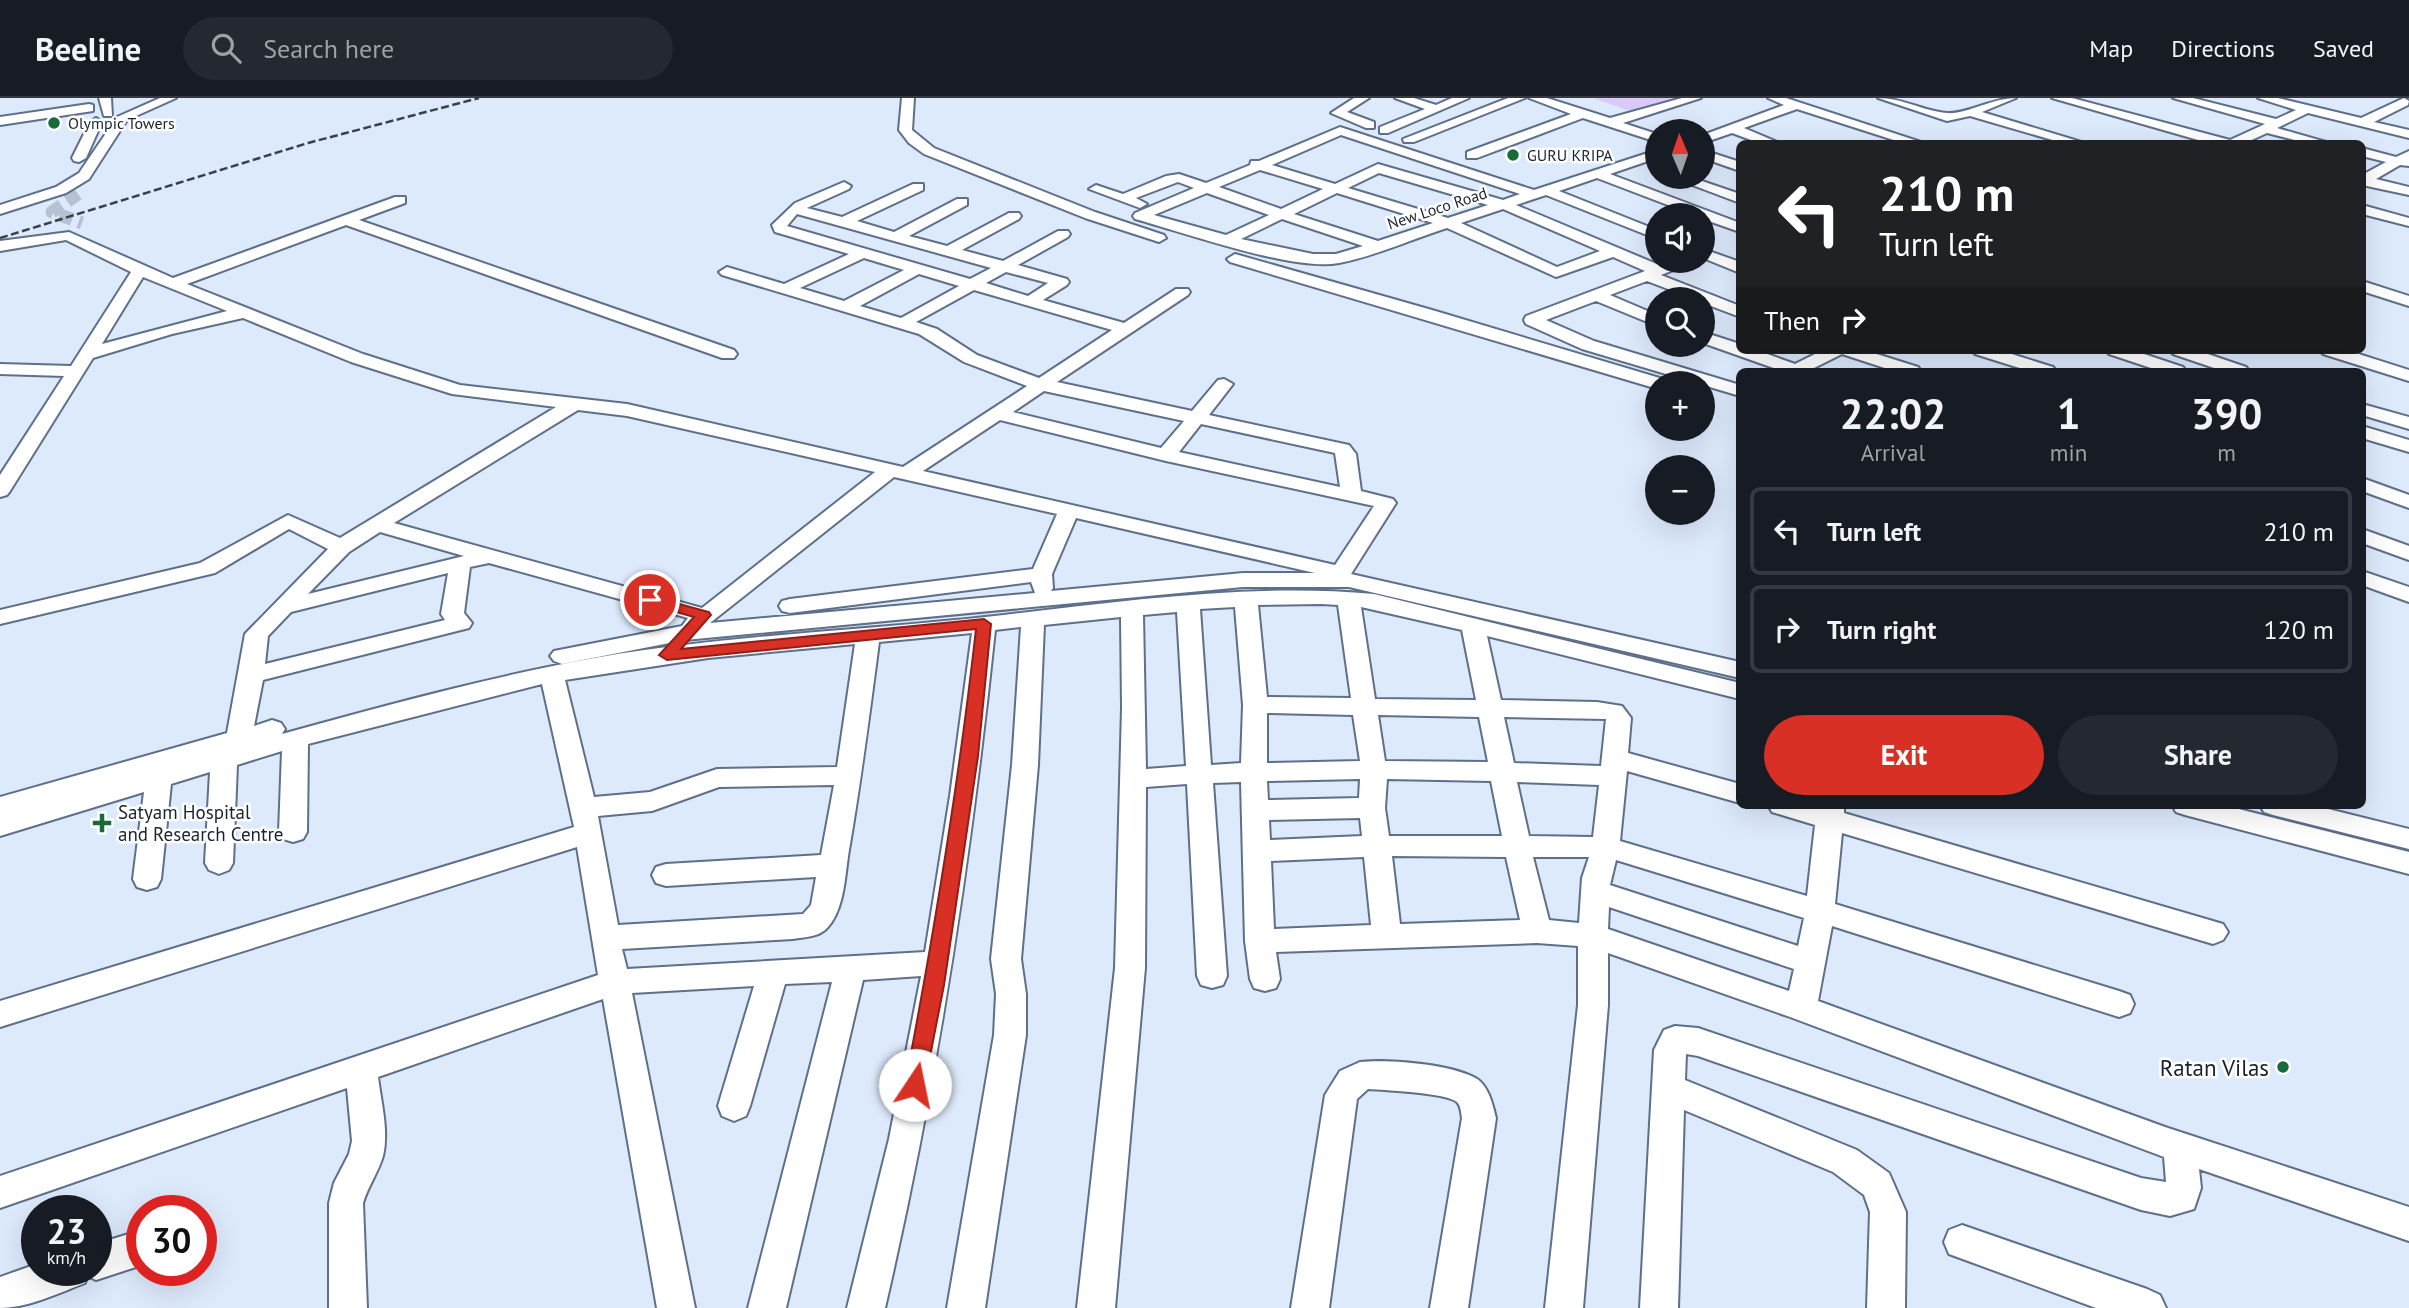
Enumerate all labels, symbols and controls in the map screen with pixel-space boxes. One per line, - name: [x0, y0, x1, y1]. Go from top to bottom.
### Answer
- search box: [183, 17, 673, 80]
- text: Beeline: [35, 27, 141, 70]
- icon: search: [207, 29, 245, 67]
- text: Search here: [263, 32, 394, 65]
- text: Map: [2089, 33, 2133, 64]
- text: Directions: [2171, 33, 2275, 64]
- text: Saved: [2313, 33, 2374, 64]
- place label: Olympic Towers: [68, 113, 175, 133]
- marker: Olympic Towers: [46, 115, 62, 131]
- north arrow: [1645, 119, 1715, 189]
- map controls: [1645, 119, 1715, 525]
- place label: GURU KRIPA: [1527, 145, 1613, 165]
- marker: GURU KRIPA: [1505, 147, 1521, 163]
- text: 210 m: [1879, 161, 2014, 225]
- icon: left: [1764, 168, 1855, 259]
- street label: New Loco Road: [1385, 182, 1489, 234]
- button: sound: [1645, 203, 1715, 273]
- text: Turn left: [1879, 223, 1994, 265]
- button: search: [1645, 287, 1715, 357]
- icon: right: [1834, 301, 1872, 339]
- text: Then: [1764, 304, 1820, 337]
- button: +: [1645, 371, 1715, 441]
- text: 22:02: [1840, 386, 1946, 441]
- text: 1: [2057, 386, 2080, 441]
- text: 390: [2191, 386, 2262, 441]
- text: Arrival: [1861, 438, 1925, 467]
- text: min: [2050, 438, 2087, 467]
- text: m: [2217, 438, 2236, 467]
- button: −: [1645, 455, 1715, 525]
- icon: left: [1768, 512, 1806, 550]
- text: Turn left: [1827, 515, 1921, 548]
- text: 210 m: [2263, 515, 2334, 548]
- pin: [620, 570, 680, 630]
- icon: arrive: [631, 581, 669, 619]
- icon: right: [1768, 610, 1806, 648]
- text: Turn right: [1827, 613, 1936, 646]
- text: 120 m: [2263, 613, 2334, 646]
- button: Exit: [1764, 715, 2044, 795]
- button: Share: [2058, 715, 2338, 795]
- place label: Satyam Hospital and Research Centre: [118, 800, 284, 846]
- marker: Satyam Hospital and Research Centre: [92, 813, 112, 833]
- position arrow: [878, 1048, 952, 1122]
- place label: Ratan Vilas: [2160, 1053, 2269, 1082]
- marker: Ratan Vilas: [2275, 1059, 2291, 1075]
- speed limit sign: 30: [126, 1195, 217, 1286]
- text: 23: [47, 1208, 86, 1254]
- text: km/h: [47, 1246, 86, 1269]

